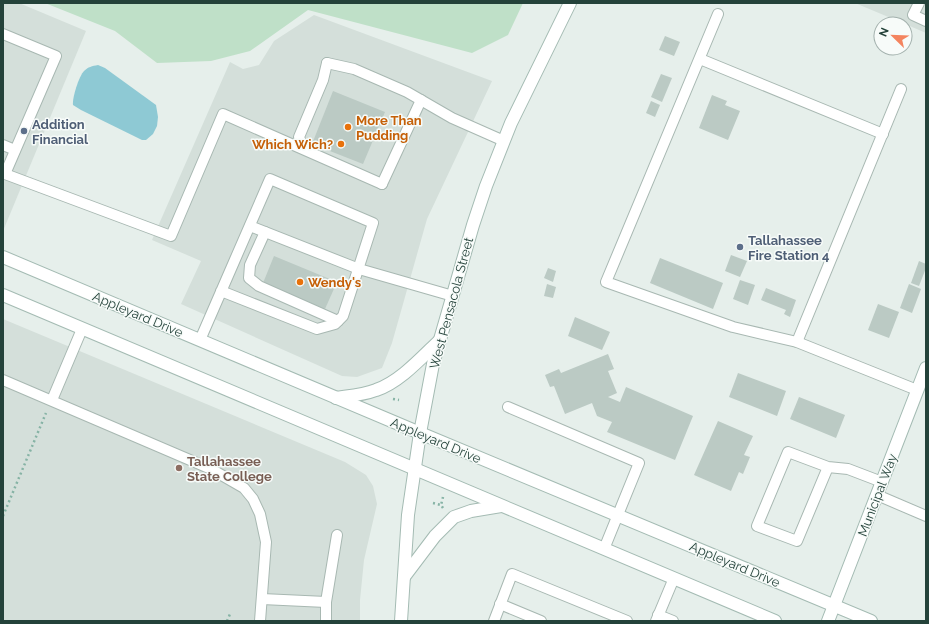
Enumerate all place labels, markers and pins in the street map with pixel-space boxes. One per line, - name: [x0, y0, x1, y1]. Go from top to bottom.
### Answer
- place label: More Than Pudding: [356, 113, 422, 143]
- place label: Addition Financial: [32, 117, 89, 147]
- marker: More Than Pudding: [343, 122, 353, 132]
- marker: Addition Financial: [19, 126, 29, 136]
- place label: Which Wich?: [252, 137, 333, 152]
- marker: Which Wich?: [336, 139, 346, 149]
- place label: Tallahassee Fire Station 4: [748, 233, 829, 263]
- marker: Tallahassee Fire Station 4: [735, 242, 745, 252]
- place label: Wendy's: [308, 275, 362, 290]
- marker: Wendy's: [295, 277, 305, 287]
- place label: Tallahassee State College: [187, 454, 272, 484]
- marker: Tallahassee State College: [174, 463, 184, 473]

